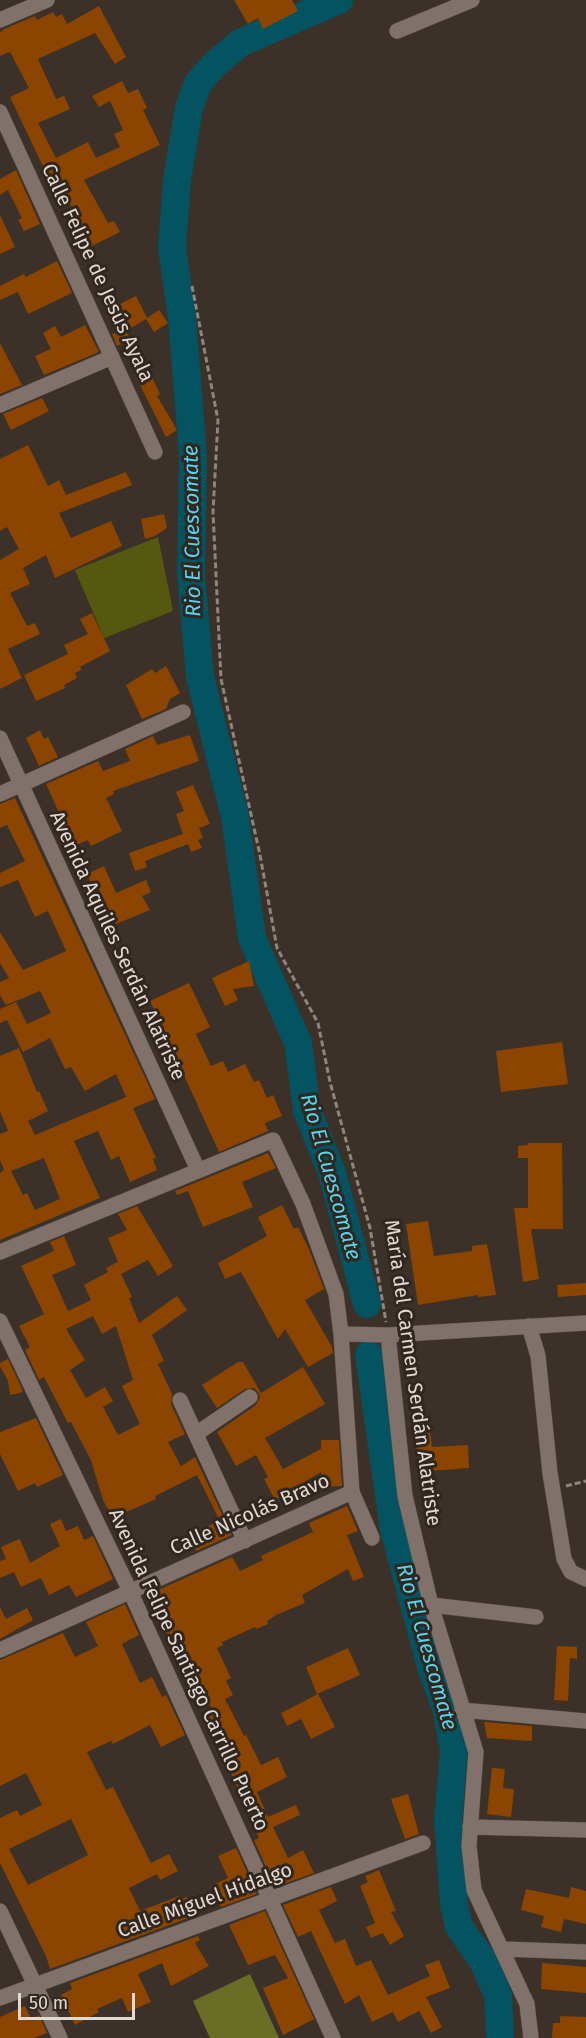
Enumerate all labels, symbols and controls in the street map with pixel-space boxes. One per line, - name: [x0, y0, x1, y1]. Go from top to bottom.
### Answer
- street label: Calle Felipe de Jesús Ayala: [36, 160, 158, 386]
- water label: Rio El Cuescomate: [179, 445, 207, 617]
- street label: Avenida Aquiles Serdán Alatriste: [44, 808, 190, 1084]
- water label: Rio El Cuescomate: [294, 1091, 366, 1263]
- street label: María del Carmen Serdán Alatriste: [379, 1218, 445, 1528]
- street label: Calle Nicolás Bravo: [167, 1469, 333, 1561]
- street label: Avenida Felipe Santiago Carrillo Puerto: [103, 1505, 273, 1835]
- water label: Rio El Cuescomate: [390, 1561, 462, 1733]
- street label: Calle Miguel Hidalgo: [114, 1858, 296, 1944]
- scale bar: [21, 1981, 138, 2019]
- text: 50 m: [29, 1992, 68, 2014]

